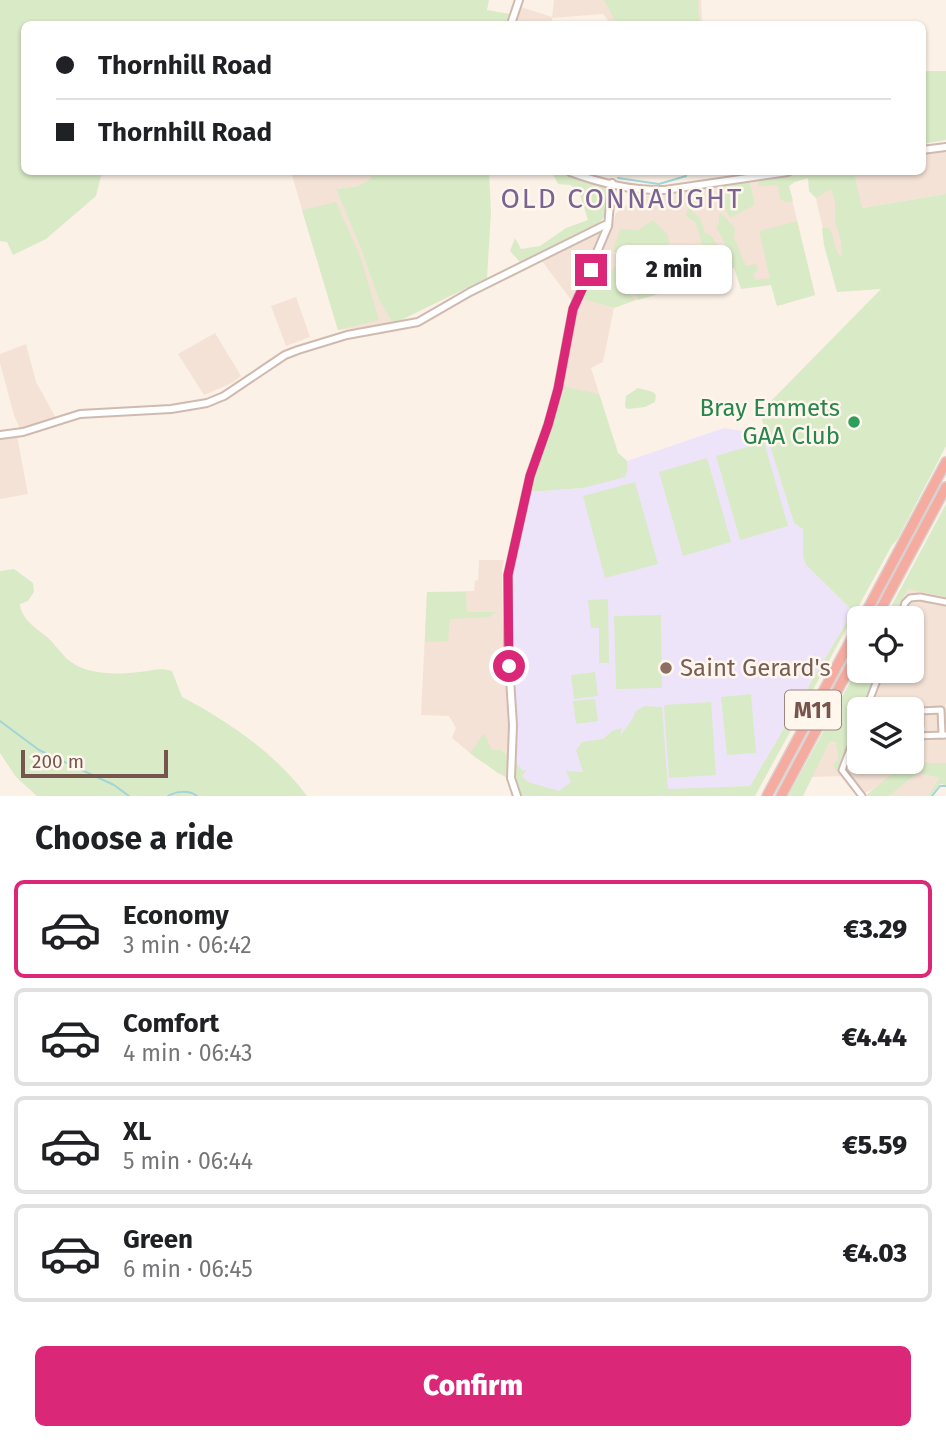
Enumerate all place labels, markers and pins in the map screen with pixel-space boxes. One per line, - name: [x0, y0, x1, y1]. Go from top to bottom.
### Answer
- place label: Bray Emmets GAA Club: [699, 394, 840, 450]
- marker: Bray Emmets GAA Club: [846, 414, 862, 430]
- place label: Saint Gerard's: [680, 654, 831, 682]
- marker: Saint Gerard's: [658, 660, 674, 676]

